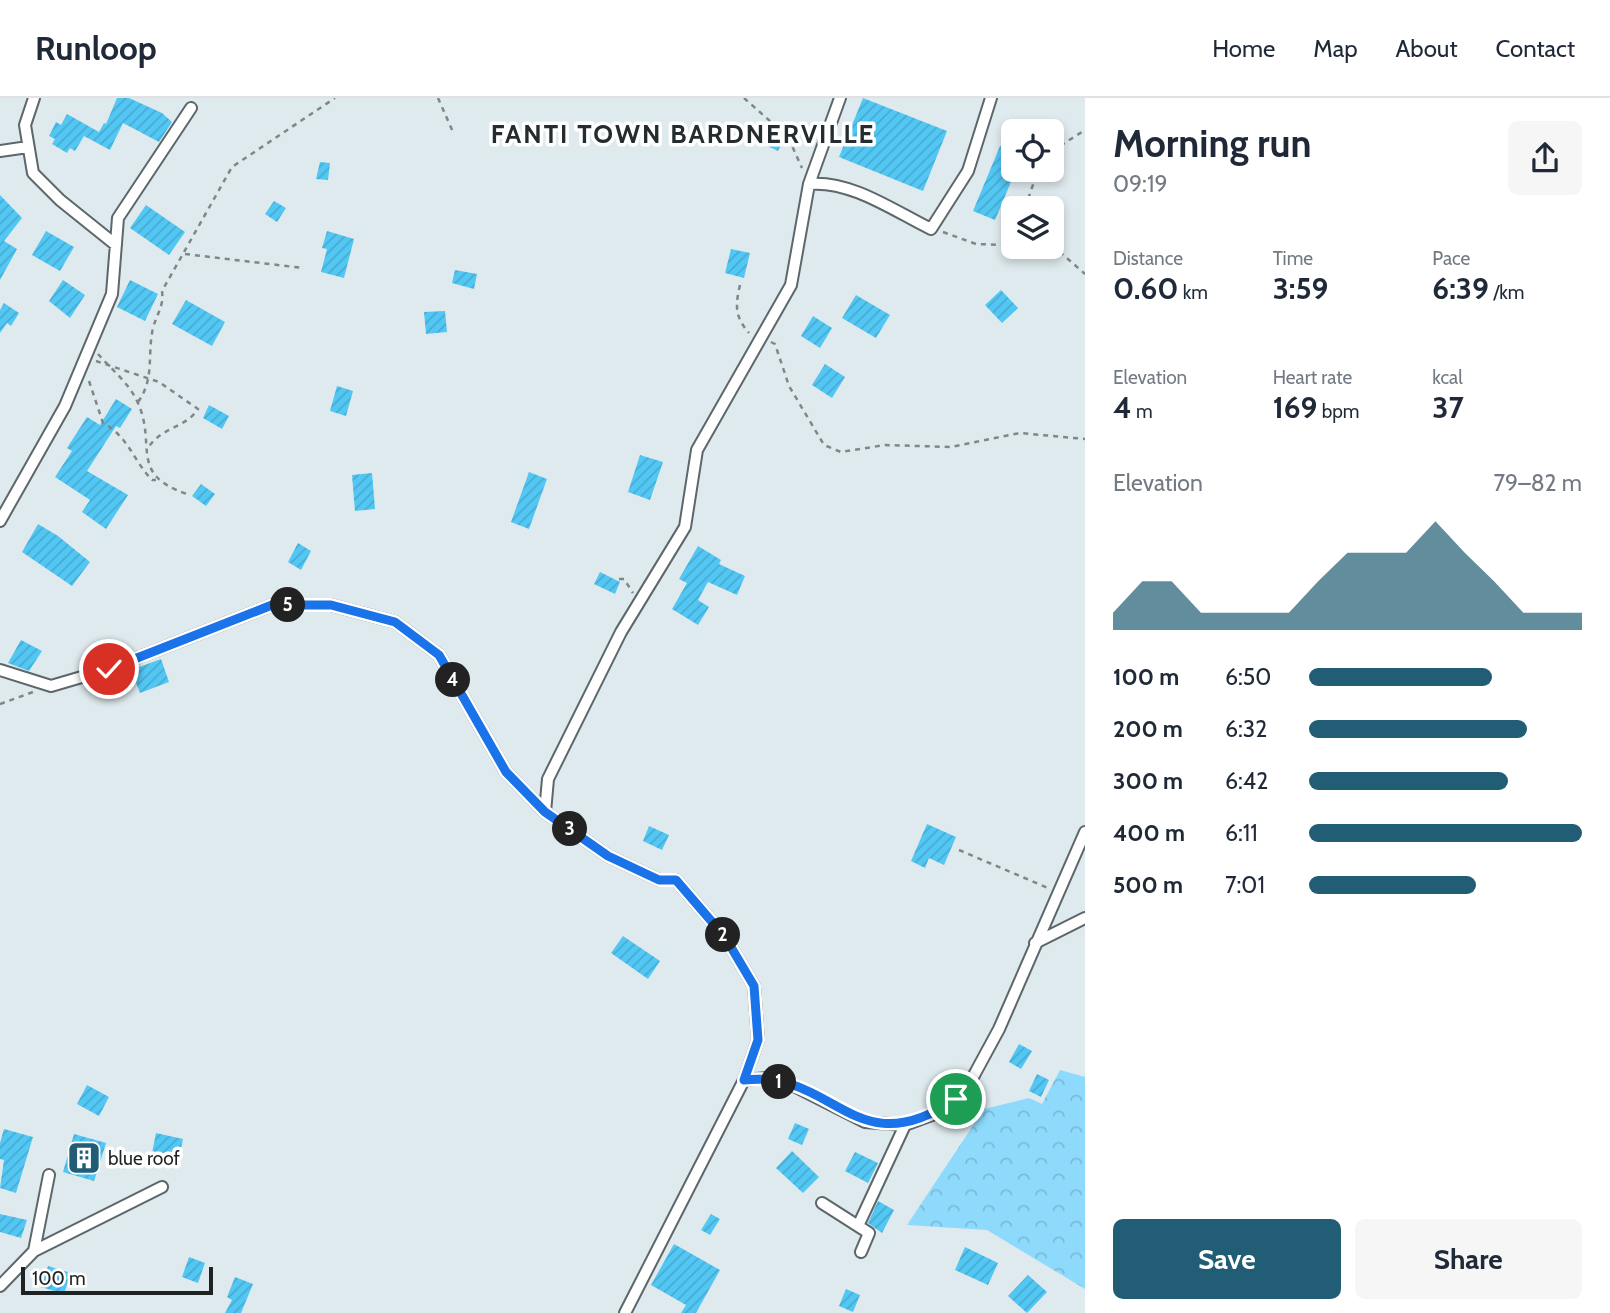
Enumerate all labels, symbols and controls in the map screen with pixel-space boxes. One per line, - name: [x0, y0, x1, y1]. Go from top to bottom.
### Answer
- text: Runloop: [35, 28, 157, 68]
- text: Home: [1212, 34, 1275, 63]
- text: Map: [1313, 34, 1358, 63]
- text: About: [1396, 34, 1458, 63]
- text: Contact: [1496, 34, 1575, 63]
- district label: FANTI TOWN BARDNERVILLE: [491, 118, 875, 150]
- map controls: [1001, 119, 1064, 259]
- button: locate: [1001, 119, 1064, 182]
- text: Morning run: [1113, 120, 1312, 167]
- button: share: [1508, 121, 1582, 195]
- text: 09:19: [1113, 170, 1167, 198]
- button: layers: [1001, 196, 1064, 259]
- text: Distance: [1113, 247, 1183, 270]
- text: Time: [1273, 247, 1313, 270]
- text: Pace: [1432, 247, 1470, 270]
- text: 0.60: [1113, 270, 1179, 307]
- text: 3:59: [1273, 270, 1328, 307]
- text: 6:39: [1432, 270, 1489, 307]
- text: km: [1179, 281, 1208, 304]
- text: /km: [1489, 281, 1524, 304]
- text: Elevation: [1113, 366, 1187, 389]
- text: Heart rate: [1273, 366, 1352, 389]
- text: kcal: [1432, 366, 1463, 389]
- text: 4: [1113, 389, 1132, 426]
- text: 169: [1273, 389, 1317, 426]
- text: 37: [1432, 389, 1464, 426]
- text: m: [1132, 400, 1153, 423]
- text: bpm: [1317, 400, 1360, 423]
- text: Elevation: [1113, 469, 1203, 497]
- text: 79–82 m: [1494, 469, 1582, 497]
- pin: 5: [270, 588, 306, 622]
- text: 5: [282, 593, 293, 616]
- pin: [79, 639, 139, 699]
- icon: check: [90, 650, 128, 688]
- pin: 4: [435, 662, 470, 698]
- text: 100 m: [1113, 663, 1179, 691]
- text: 6:50: [1225, 663, 1271, 691]
- text: 4: [447, 668, 458, 691]
- text: 200 m: [1113, 715, 1183, 743]
- text: 6:32: [1225, 715, 1267, 743]
- text: 300 m: [1113, 767, 1183, 795]
- text: 6:42: [1225, 767, 1268, 795]
- pin: 3: [552, 812, 588, 846]
- text: 3: [564, 817, 575, 840]
- text: 400 m: [1113, 819, 1185, 847]
- text: 6:11: [1225, 819, 1258, 847]
- text: 500 m: [1113, 871, 1183, 899]
- text: 7:01: [1225, 871, 1265, 899]
- pin: 2: [706, 918, 740, 952]
- text: 2: [717, 923, 728, 946]
- pin: 1: [762, 1065, 796, 1100]
- pin: [926, 1069, 986, 1129]
- text: 1: [775, 1070, 782, 1093]
- icon: arrive: [937, 1080, 975, 1118]
- building icon: blue roof: [65, 1139, 103, 1177]
- place label: blue roof: [108, 1147, 181, 1170]
- button: Save: [1113, 1219, 1341, 1299]
- button: Share: [1355, 1219, 1582, 1299]
- scale bar: [21, 1264, 214, 1296]
- text: 100 m: [32, 1267, 86, 1290]

